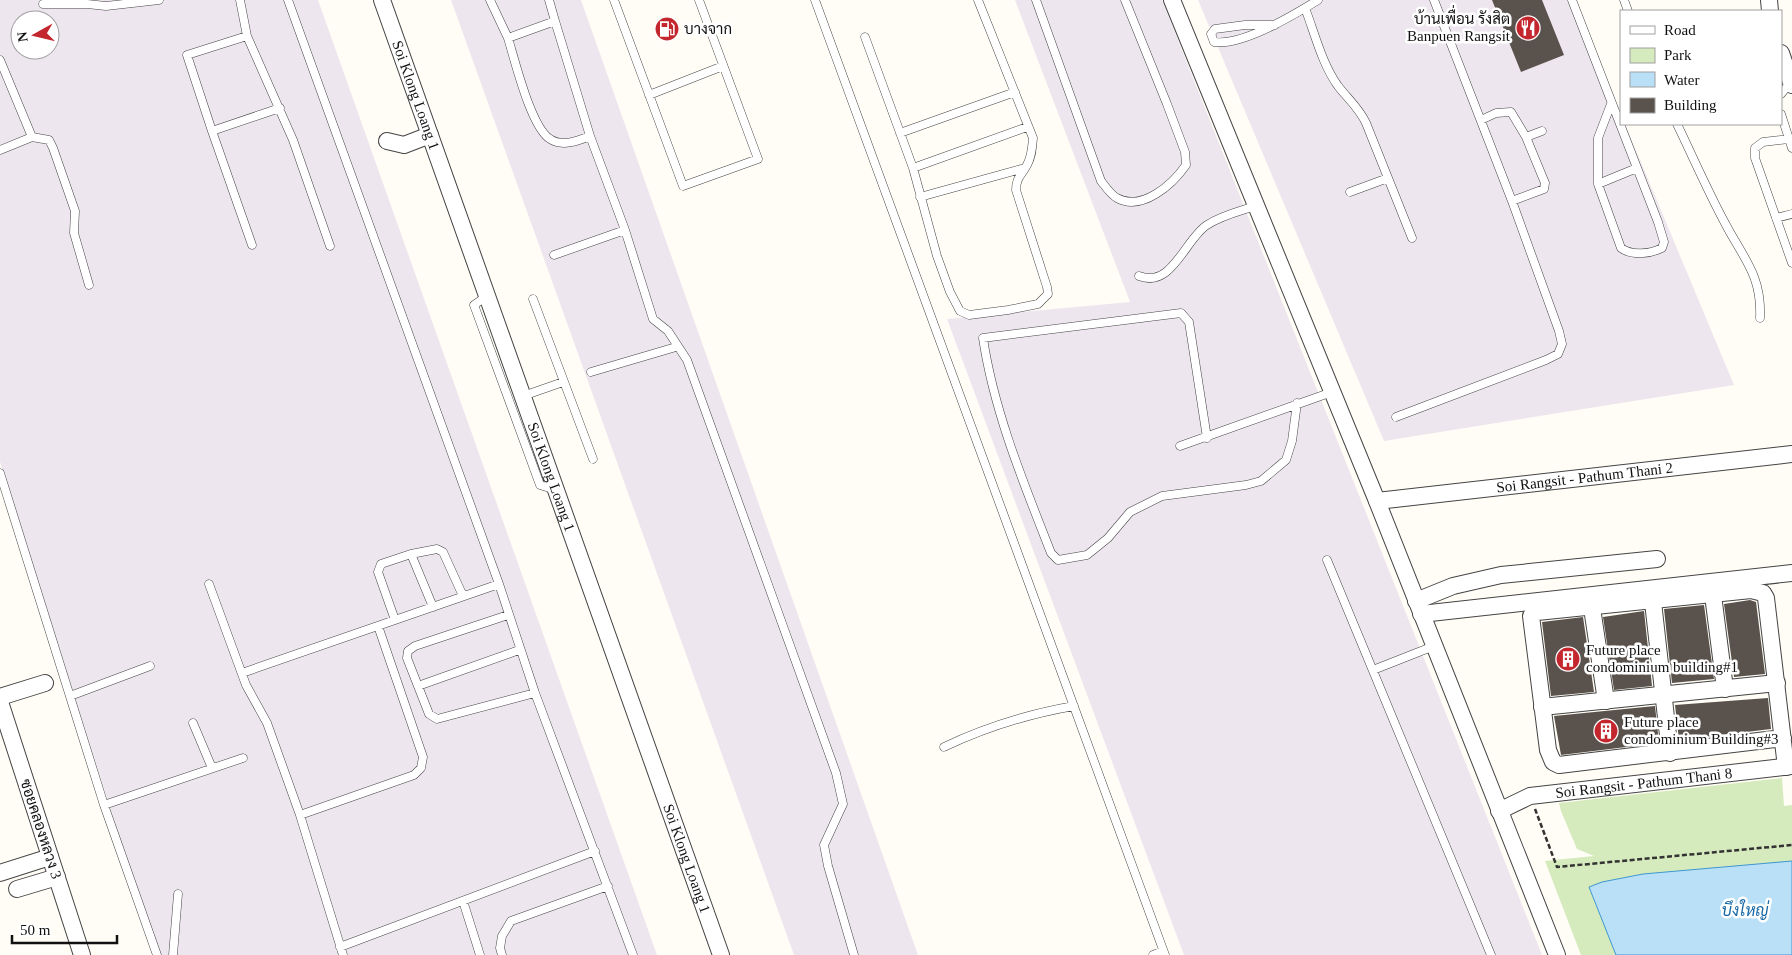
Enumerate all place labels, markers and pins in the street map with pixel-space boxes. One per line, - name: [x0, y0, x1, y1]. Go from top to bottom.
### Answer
- place label: บ้านเพื่อน รังสิต Banpuen Rangsit: [1407, 4, 1511, 44]
- restaurant icon: บ้านเพื่อน รังสิต Banpuen Rangsit: [1515, 15, 1541, 41]
- fuel station icon: บางจาก: [654, 16, 680, 42]
- place label: บางจาก: [684, 21, 732, 37]
- place label: Future place condominium building#1: [1586, 642, 1738, 675]
- building icon: Future place condominium building#1: [1555, 646, 1581, 672]
- place label: Future place condominium Building#3: [1624, 714, 1779, 747]
- building icon: Future place condominium Building#3: [1593, 718, 1619, 744]

